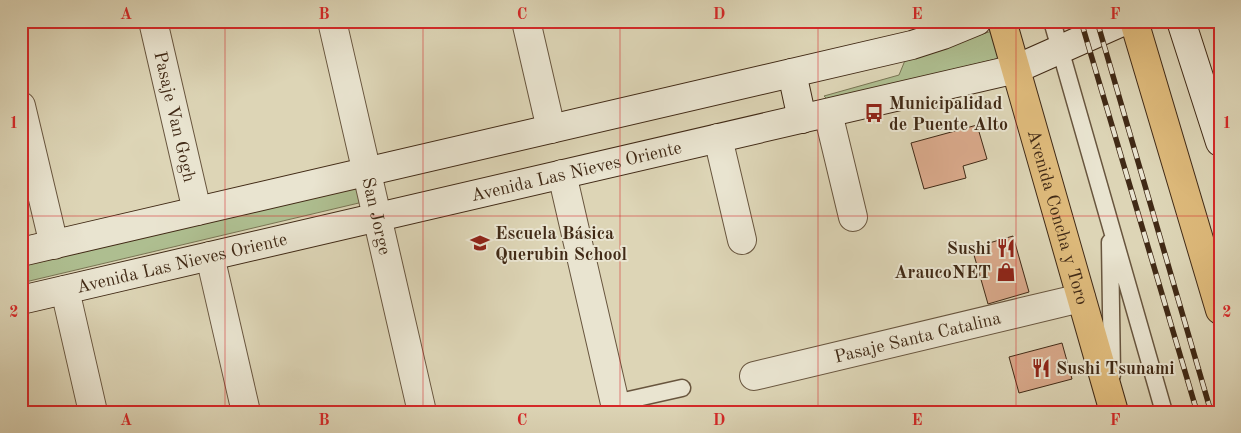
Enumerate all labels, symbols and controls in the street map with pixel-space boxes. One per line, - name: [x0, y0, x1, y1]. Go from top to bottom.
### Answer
- text: A: [120, 7, 132, 23]
- text: B: [318, 7, 330, 23]
- text: C: [517, 7, 527, 23]
- text: D: [713, 7, 725, 23]
- text: E: [911, 7, 923, 23]
- text: F: [1110, 7, 1121, 23]
- street label: Pasaje Van Gogh: [150, 50, 198, 184]
- place label: Municipalidad de Puente Alto: [889, 95, 1008, 134]
- bus stop icon: Municipalidad de Puente Alto: [863, 102, 885, 124]
- text: 1: [9, 116, 19, 132]
- text: 1: [1222, 116, 1232, 132]
- street label: Avenida Concha y Toro: [1024, 128, 1091, 307]
- street label: Avenida Las Nieves Oriente: [469, 139, 684, 205]
- street label: San Jorge: [358, 176, 394, 257]
- place label: Escuela Básica Querubin School: [495, 225, 628, 264]
- street label: Avenida Las Nieves Oriente: [75, 231, 289, 297]
- school or university icon: Escuela Básica Querubin School: [469, 232, 491, 254]
- restaurant icon: Sushi: [995, 237, 1017, 259]
- place label: Sushi: [947, 240, 991, 258]
- shop icon: AraucoNET: [995, 261, 1017, 283]
- place label: AraucoNET: [894, 264, 991, 282]
- text: 2: [9, 305, 19, 321]
- text: 2: [1222, 305, 1232, 321]
- street label: Pasaje Santa Catalina: [832, 309, 1003, 367]
- restaurant icon: Sushi Tsunami: [1030, 357, 1052, 379]
- place label: Sushi Tsunami: [1056, 360, 1175, 378]
- text: A: [120, 413, 132, 429]
- text: B: [318, 413, 330, 429]
- text: C: [517, 413, 527, 429]
- text: D: [713, 413, 725, 429]
- text: E: [911, 413, 923, 429]
- text: F: [1110, 413, 1121, 429]

